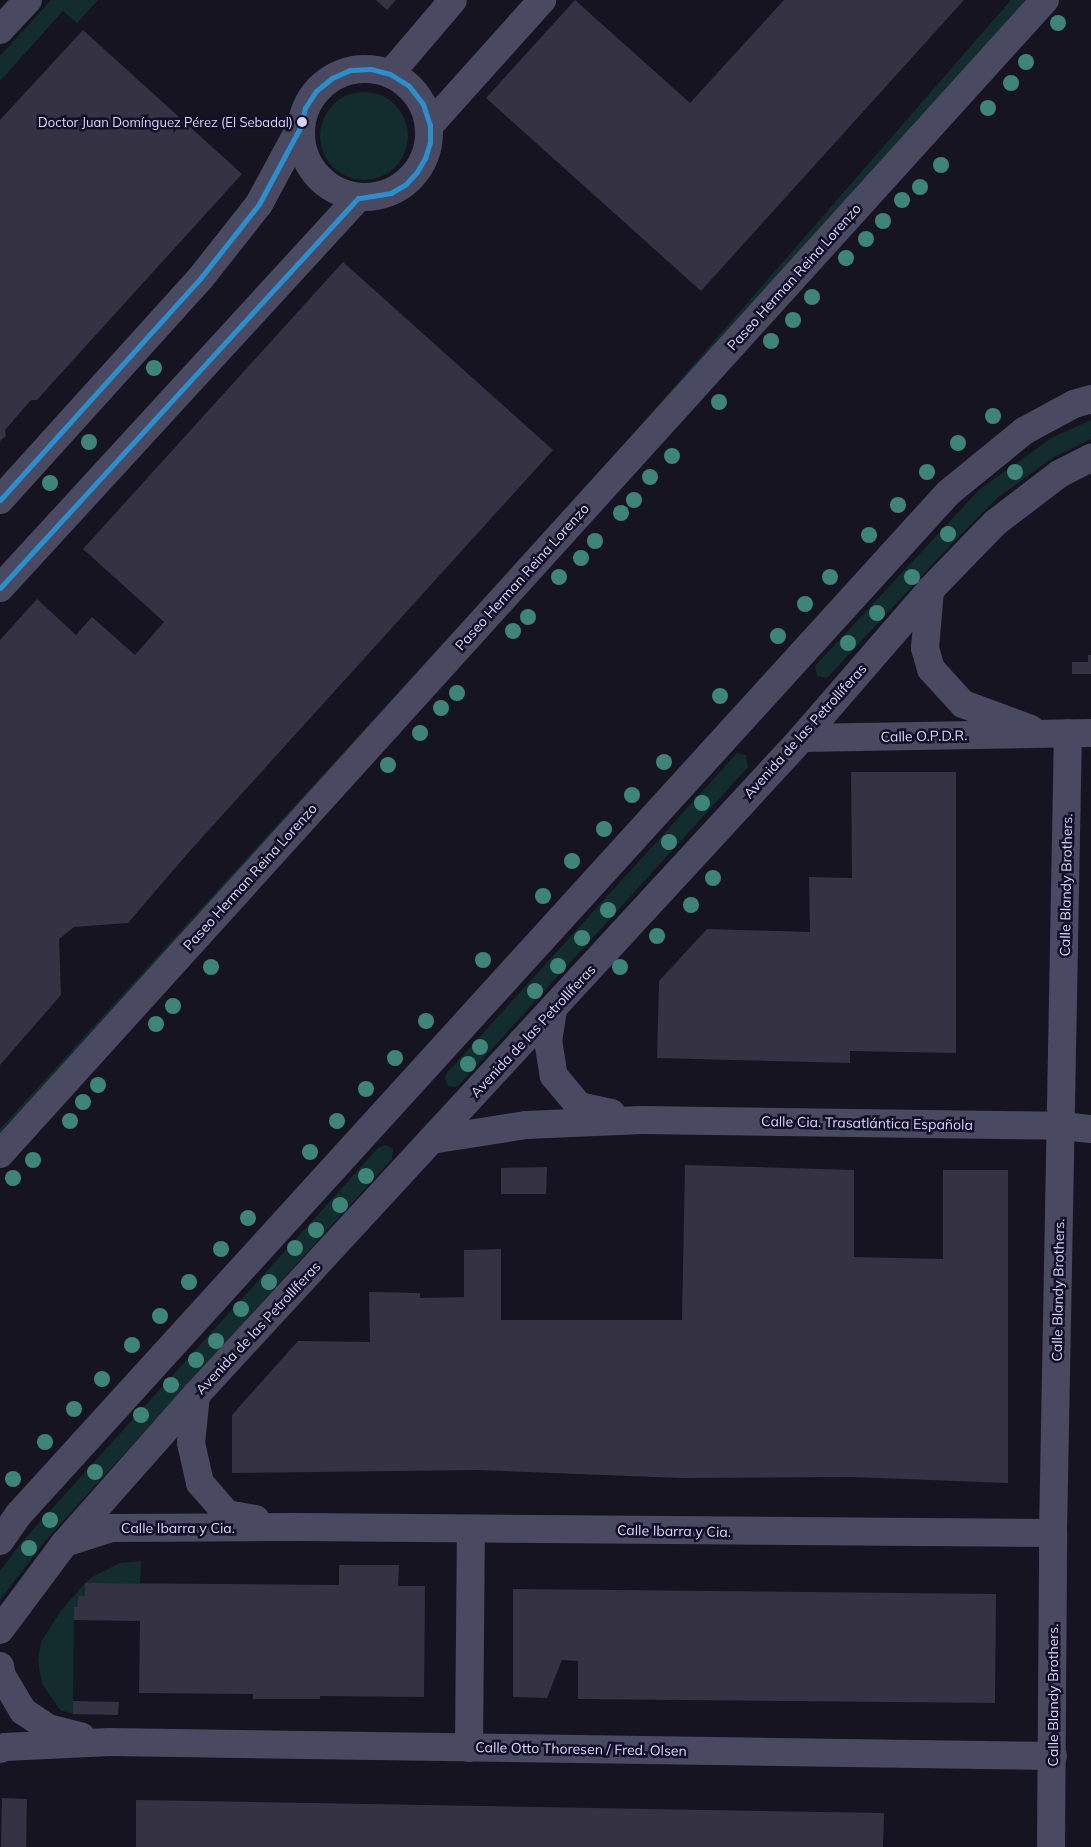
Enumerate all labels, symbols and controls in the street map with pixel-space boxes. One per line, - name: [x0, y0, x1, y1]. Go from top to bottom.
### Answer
- place label: Doctor Juan Domínguez Pérez (El Sebadal): [38, 114, 293, 130]
- marker: Doctor Juan Domínguez Pérez (El Sebadal): [297, 117, 307, 127]
- street label: Paseo Herman Reina Lorenzo: [724, 200, 864, 354]
- street label: Paseo Herman Reina Lorenzo: [452, 500, 592, 654]
- street label: Avenida de las Petrollíferas: [740, 660, 870, 802]
- street label: Calle O.P.D.R.: [880, 727, 968, 745]
- street label: Paseo Herman Reina Lorenzo: [180, 800, 320, 954]
- street label: Calle Blandy Brothers.: [1056, 813, 1076, 957]
- street label: Avenida de las Petrollíferas: [467, 961, 599, 1101]
- street label: Calle Cia. Trasatlántica Española: [761, 1113, 973, 1133]
- street label: Calle Blandy Brothers.: [1048, 1218, 1068, 1362]
- street label: Avenida de las Petrollíferas: [192, 1258, 324, 1398]
- street label: Calle Ibarra y Cia.: [121, 1520, 235, 1536]
- street label: Calle Ibarra y Cia.: [617, 1522, 731, 1540]
- street label: Calle Blandy Brothers.: [1045, 1624, 1061, 1766]
- street label: Calle Otto Thoresen / Fred. Olsen: [475, 1739, 687, 1759]

